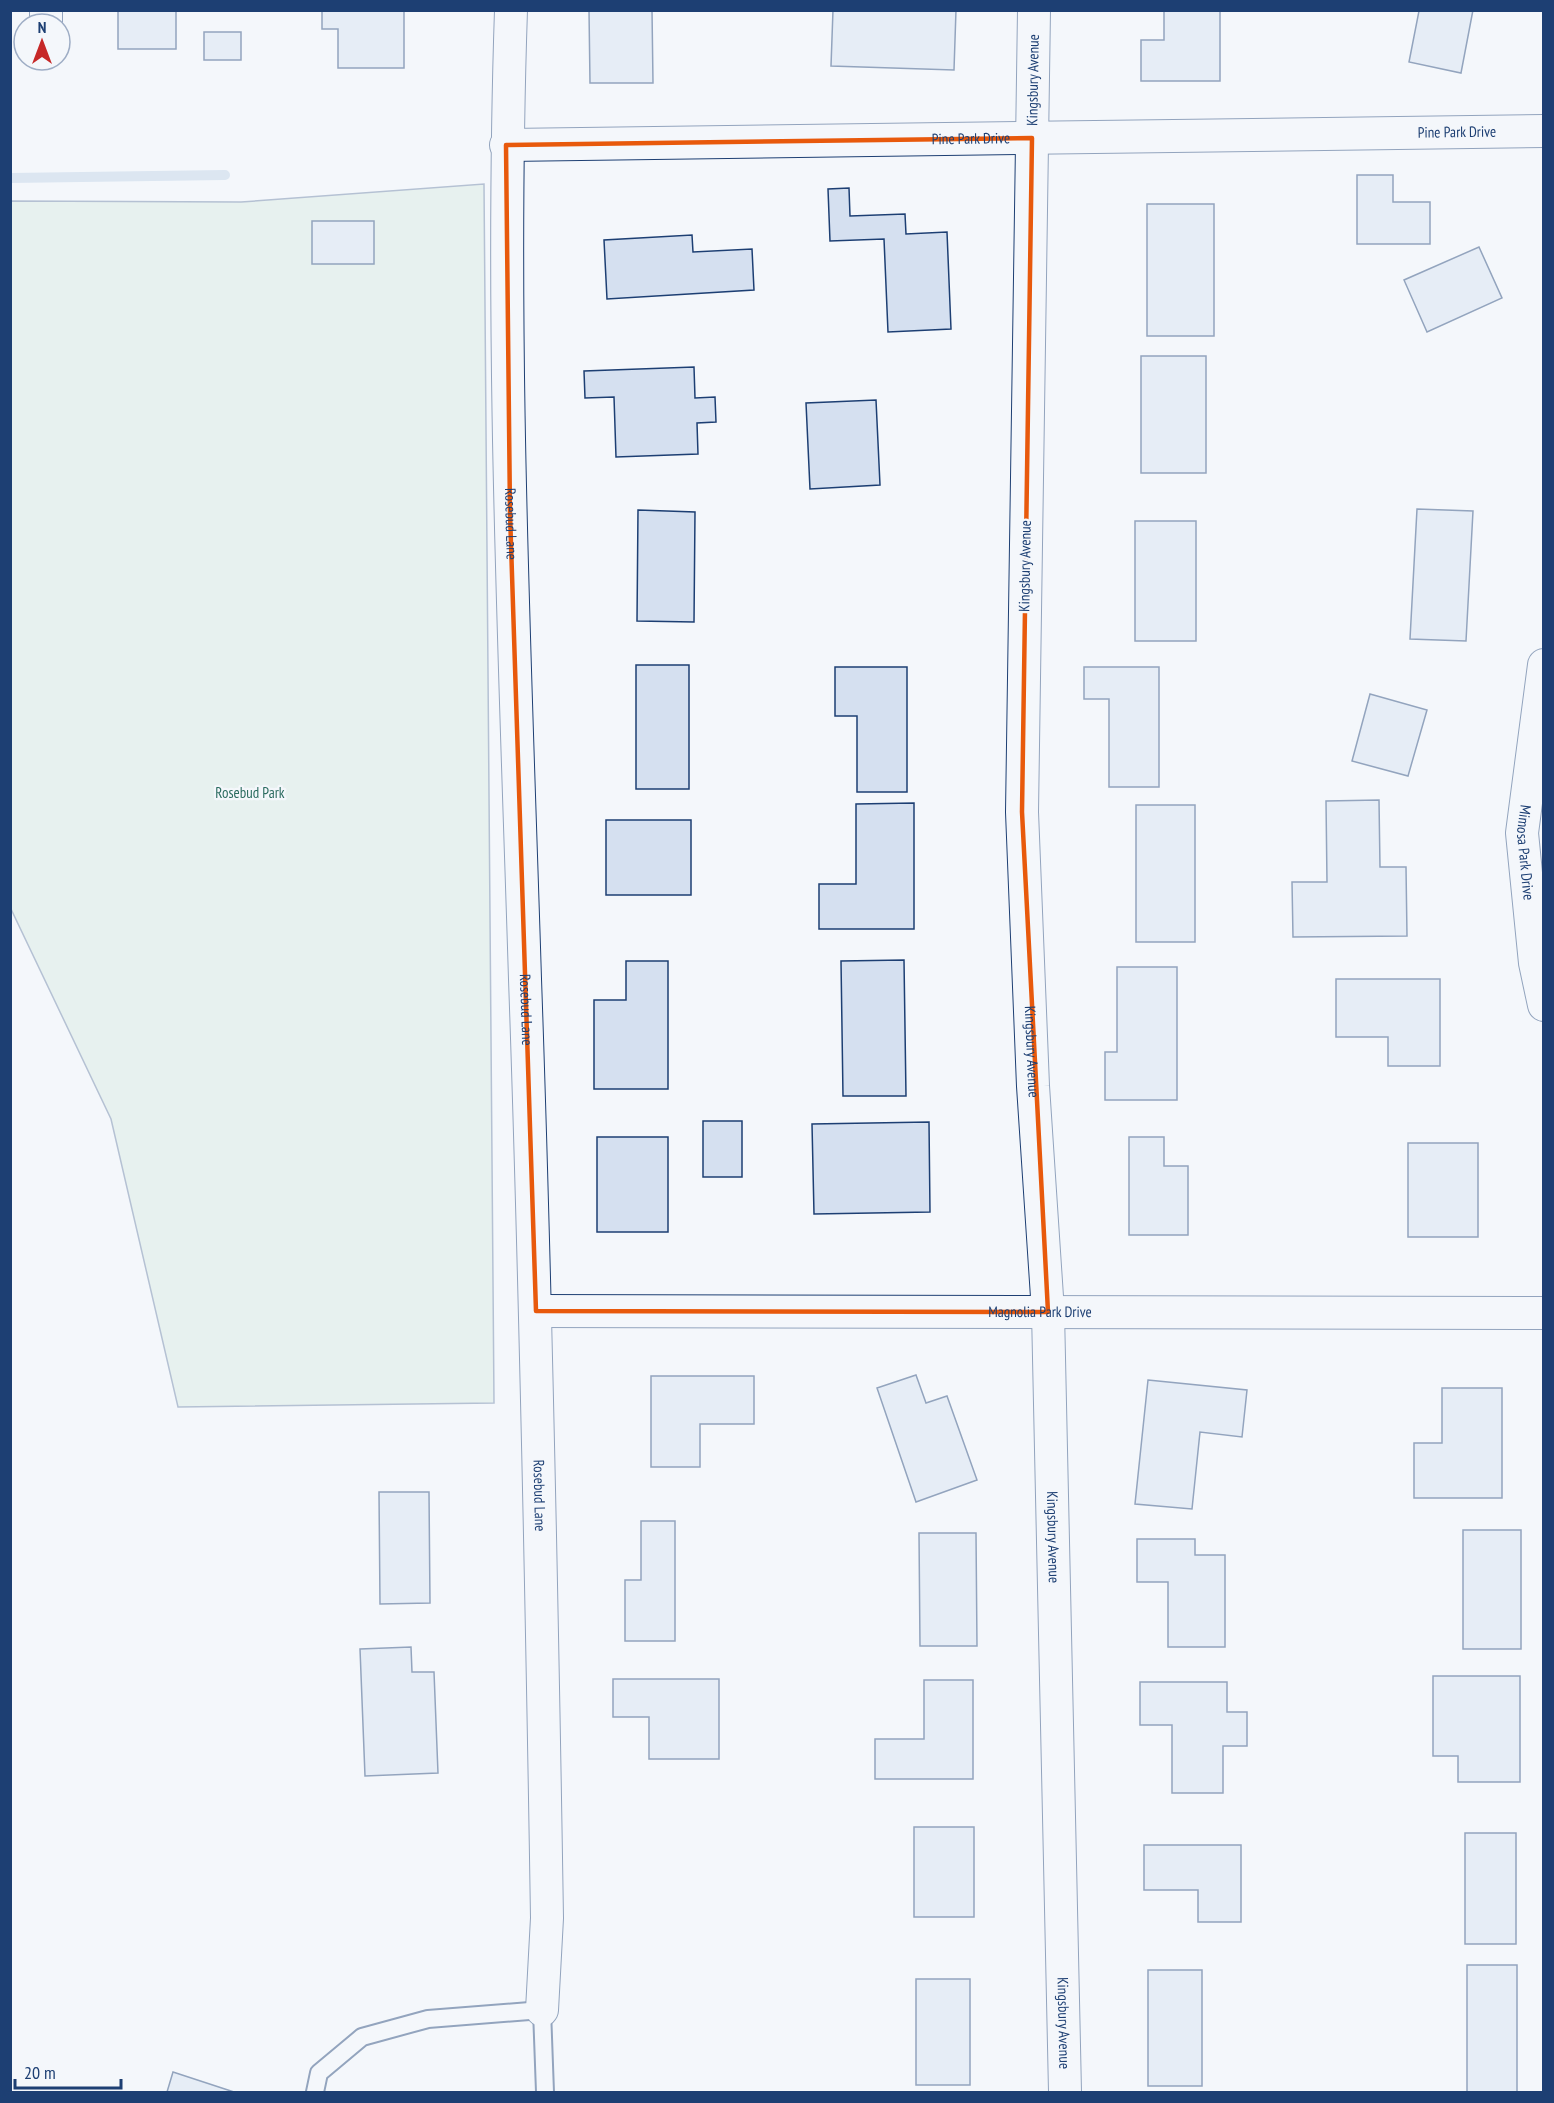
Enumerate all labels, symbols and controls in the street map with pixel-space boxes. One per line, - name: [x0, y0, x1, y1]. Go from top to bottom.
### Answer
- north arrow: [12, 12, 72, 72]
- text: N: [38, 17, 46, 37]
- street label: Kingsbury Avenue: [1022, 34, 1043, 126]
- street label: Pine Park Drive: [1418, 122, 1496, 142]
- street label: Pine Park Drive: [932, 128, 1010, 148]
- street label: Rosebud Lane: [501, 488, 522, 560]
- street label: Kingsbury Avenue: [1014, 520, 1035, 612]
- park label: Rosebud Park: [215, 783, 285, 802]
- street label: Mimosa Park Drive: [1513, 804, 1539, 901]
- street label: Rosebud Lane: [516, 973, 537, 1046]
- street label: Kingsbury Avenue: [1021, 1005, 1044, 1098]
- street label: Magnolia Park Drive: [988, 1302, 1092, 1321]
- street label: Rosebud Lane: [529, 1459, 550, 1532]
- street label: Kingsbury Avenue: [1043, 1491, 1064, 1583]
- street label: Kingsbury Avenue: [1053, 1977, 1074, 2069]
- scale bar: [15, 2052, 122, 2090]
- text: 20 m: [24, 2061, 56, 2084]

